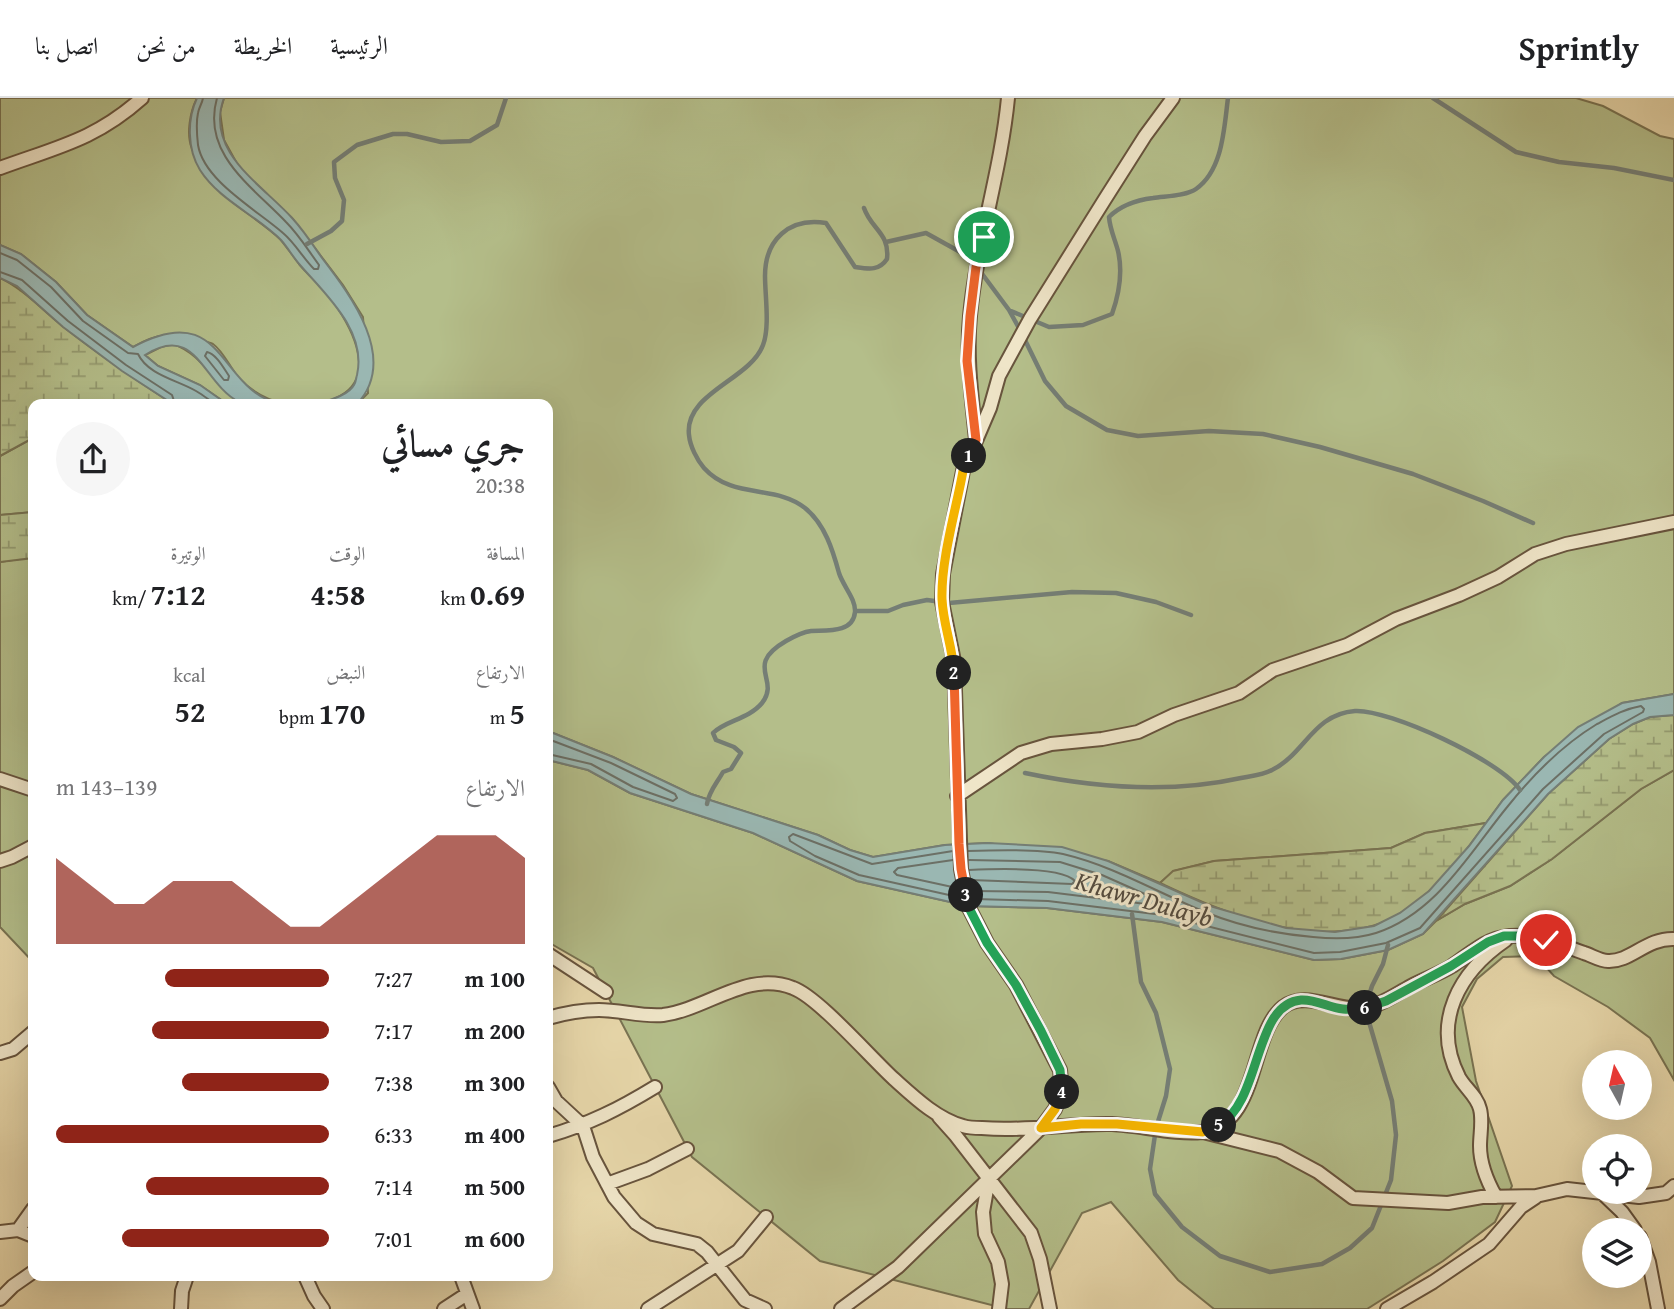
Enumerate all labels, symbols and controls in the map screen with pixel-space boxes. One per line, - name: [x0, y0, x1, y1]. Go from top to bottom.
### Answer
- text: Sprintly: [1518, 24, 1639, 72]
- text: اتصل بنا: [35, 28, 98, 63]
- text: من نحن: [136, 28, 196, 63]
- text: الخريطة: [234, 28, 292, 63]
- text: الرئيسية: [330, 28, 388, 63]
- pin: [954, 207, 1014, 267]
- icon: arrive: [965, 218, 1003, 256]
- text: جري مسائي: [381, 414, 525, 470]
- button: share: [56, 422, 130, 496]
- pin: 1: [951, 438, 986, 474]
- text: 1: [964, 441, 973, 469]
- text: 20:38: [475, 468, 525, 501]
- text: الوتيرة: [171, 539, 206, 567]
- text: الوقت: [329, 539, 365, 567]
- text: المسافة: [486, 539, 525, 567]
- text: 7:12: [151, 572, 206, 616]
- text: 4:58: [310, 572, 365, 616]
- text: 0.69: [470, 572, 525, 616]
- text: /km: [112, 584, 151, 612]
- text: km: [441, 584, 470, 612]
- pin: 2: [936, 656, 972, 690]
- text: النبض: [326, 658, 365, 686]
- text: الارتفاع: [476, 658, 525, 686]
- text: 2: [949, 658, 958, 686]
- text: kcal: [173, 661, 206, 689]
- text: 52: [175, 689, 206, 733]
- text: 170: [319, 691, 365, 735]
- text: 5: [509, 691, 525, 735]
- text: bpm: [279, 703, 319, 731]
- text: m: [490, 703, 509, 731]
- text: 139–143 m: [56, 770, 157, 803]
- text: الارتفاع: [465, 771, 525, 804]
- water label: Khawr Dulayb: [1070, 860, 1218, 937]
- pin: 3: [948, 878, 984, 912]
- text: 3: [961, 880, 970, 908]
- pin: [1516, 910, 1576, 970]
- icon: check: [1527, 921, 1565, 959]
- text: 7:27: [374, 962, 413, 995]
- text: 100 m: [464, 962, 525, 995]
- pin: 6: [1348, 990, 1382, 1026]
- text: 6: [1360, 993, 1369, 1021]
- text: 7:17: [374, 1014, 413, 1047]
- text: 200 m: [464, 1014, 525, 1047]
- north arrow: [1582, 1050, 1652, 1120]
- map controls: [1582, 1050, 1652, 1288]
- text: 7:38: [374, 1066, 413, 1099]
- text: 300 m: [464, 1066, 525, 1099]
- pin: 4: [1044, 1074, 1080, 1110]
- text: 4: [1057, 1077, 1066, 1105]
- pin: 5: [1202, 1108, 1236, 1142]
- text: 5: [1214, 1110, 1223, 1138]
- text: 6:33: [374, 1118, 413, 1151]
- text: 400 m: [464, 1118, 525, 1151]
- button: locate: [1582, 1134, 1652, 1204]
- text: 7:14: [374, 1170, 413, 1203]
- text: 500 m: [464, 1170, 525, 1203]
- button: layers: [1582, 1218, 1652, 1288]
- text: 7:01: [374, 1222, 413, 1255]
- text: 600 m: [464, 1222, 525, 1255]

